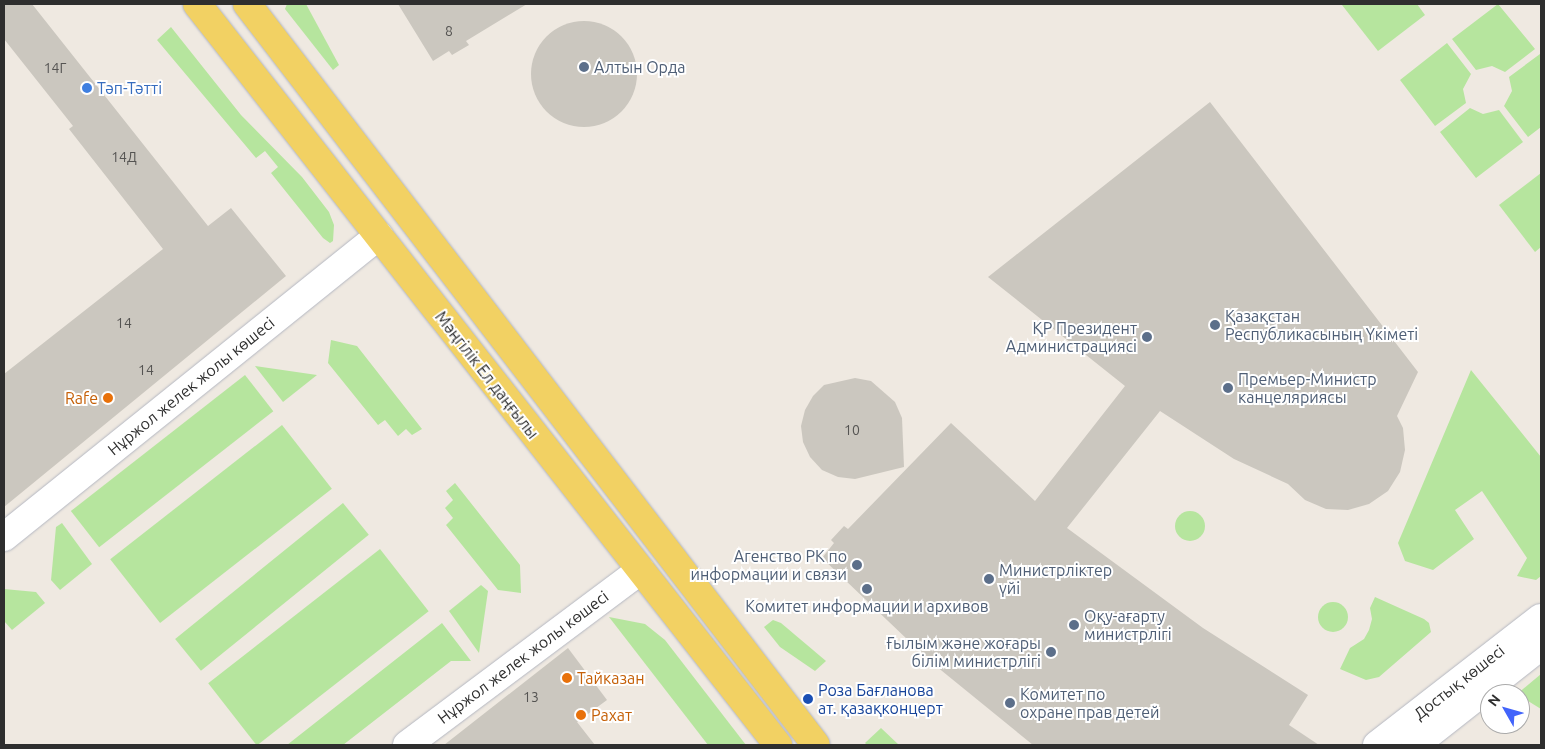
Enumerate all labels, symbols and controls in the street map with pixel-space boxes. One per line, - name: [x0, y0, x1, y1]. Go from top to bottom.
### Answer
- house number: 8: [445, 23, 453, 39]
- place label: Алтын Орда: [594, 57, 686, 77]
- house number: 14Г: [44, 60, 66, 76]
- marker: Алтын Орда: [578, 61, 590, 73]
- place label: Тәп-Тәтті: [97, 78, 162, 98]
- marker: Тәп-Тәтті: [81, 82, 93, 94]
- house number: 14Д: [111, 149, 137, 165]
- place label: Қазақстан Республикасының Үкіметі: [1225, 306, 1418, 344]
- street label: Мәңгілік Ел даңғылы: [431, 307, 543, 443]
- street label: Нұржол желек жолы көшесі: [104, 313, 278, 459]
- house number: 14: [116, 315, 132, 331]
- place label: ҚР Президент Администрациясі: [1006, 318, 1137, 356]
- marker: Қазақстан Республикасының Үкіметі: [1209, 319, 1221, 331]
- marker: ҚР Президент Администрациясі: [1141, 331, 1153, 343]
- house number: 14: [138, 362, 154, 378]
- place label: Премьер-Министр канцеляриясы: [1238, 369, 1377, 407]
- marker: Премьер-Министр канцеляриясы: [1222, 382, 1234, 394]
- place label: Rafe: [65, 388, 98, 408]
- marker: Rafe: [102, 392, 114, 404]
- house number: 10: [844, 422, 860, 438]
- place label: Агенство РК по информации и связи: [690, 546, 847, 584]
- marker: Агенство РК по информации и связи: [851, 559, 863, 571]
- place label: Министрліктер үйі: [999, 560, 1112, 598]
- marker: Министрліктер үйі: [983, 573, 995, 585]
- marker: Комитет информации и архивов: [861, 583, 873, 595]
- street label: Нұржол желек жолы көшесі: [434, 586, 612, 728]
- place label: Комитет информации и архивов: [745, 596, 989, 616]
- place label: Оқу-ағарту министрлігі: [1084, 606, 1172, 644]
- marker: Оқу-ағарту министрлігі: [1068, 619, 1080, 631]
- place label: Ғылым және жоғары білім министрлігі: [886, 633, 1041, 671]
- street label: Достық көшесі: [1410, 641, 1508, 723]
- marker: Ғылым және жоғары білім министрлігі: [1045, 646, 1057, 658]
- place label: Тайказан: [577, 668, 645, 688]
- marker: Тайказан: [561, 672, 573, 684]
- place label: Роза Бағланова ат. қазақконцерт: [818, 680, 943, 718]
- place label: Комитет по охране прав детей: [1020, 684, 1160, 722]
- north arrow: [1480, 684, 1530, 734]
- house number: 13: [523, 689, 539, 705]
- text: N: [1484, 691, 1503, 709]
- marker: Роза Бағланова ат. қазақконцерт: [802, 693, 814, 705]
- marker: Комитет по охране прав детей: [1004, 697, 1016, 709]
- place label: Рахат: [591, 705, 632, 725]
- marker: Рахат: [575, 709, 587, 721]

